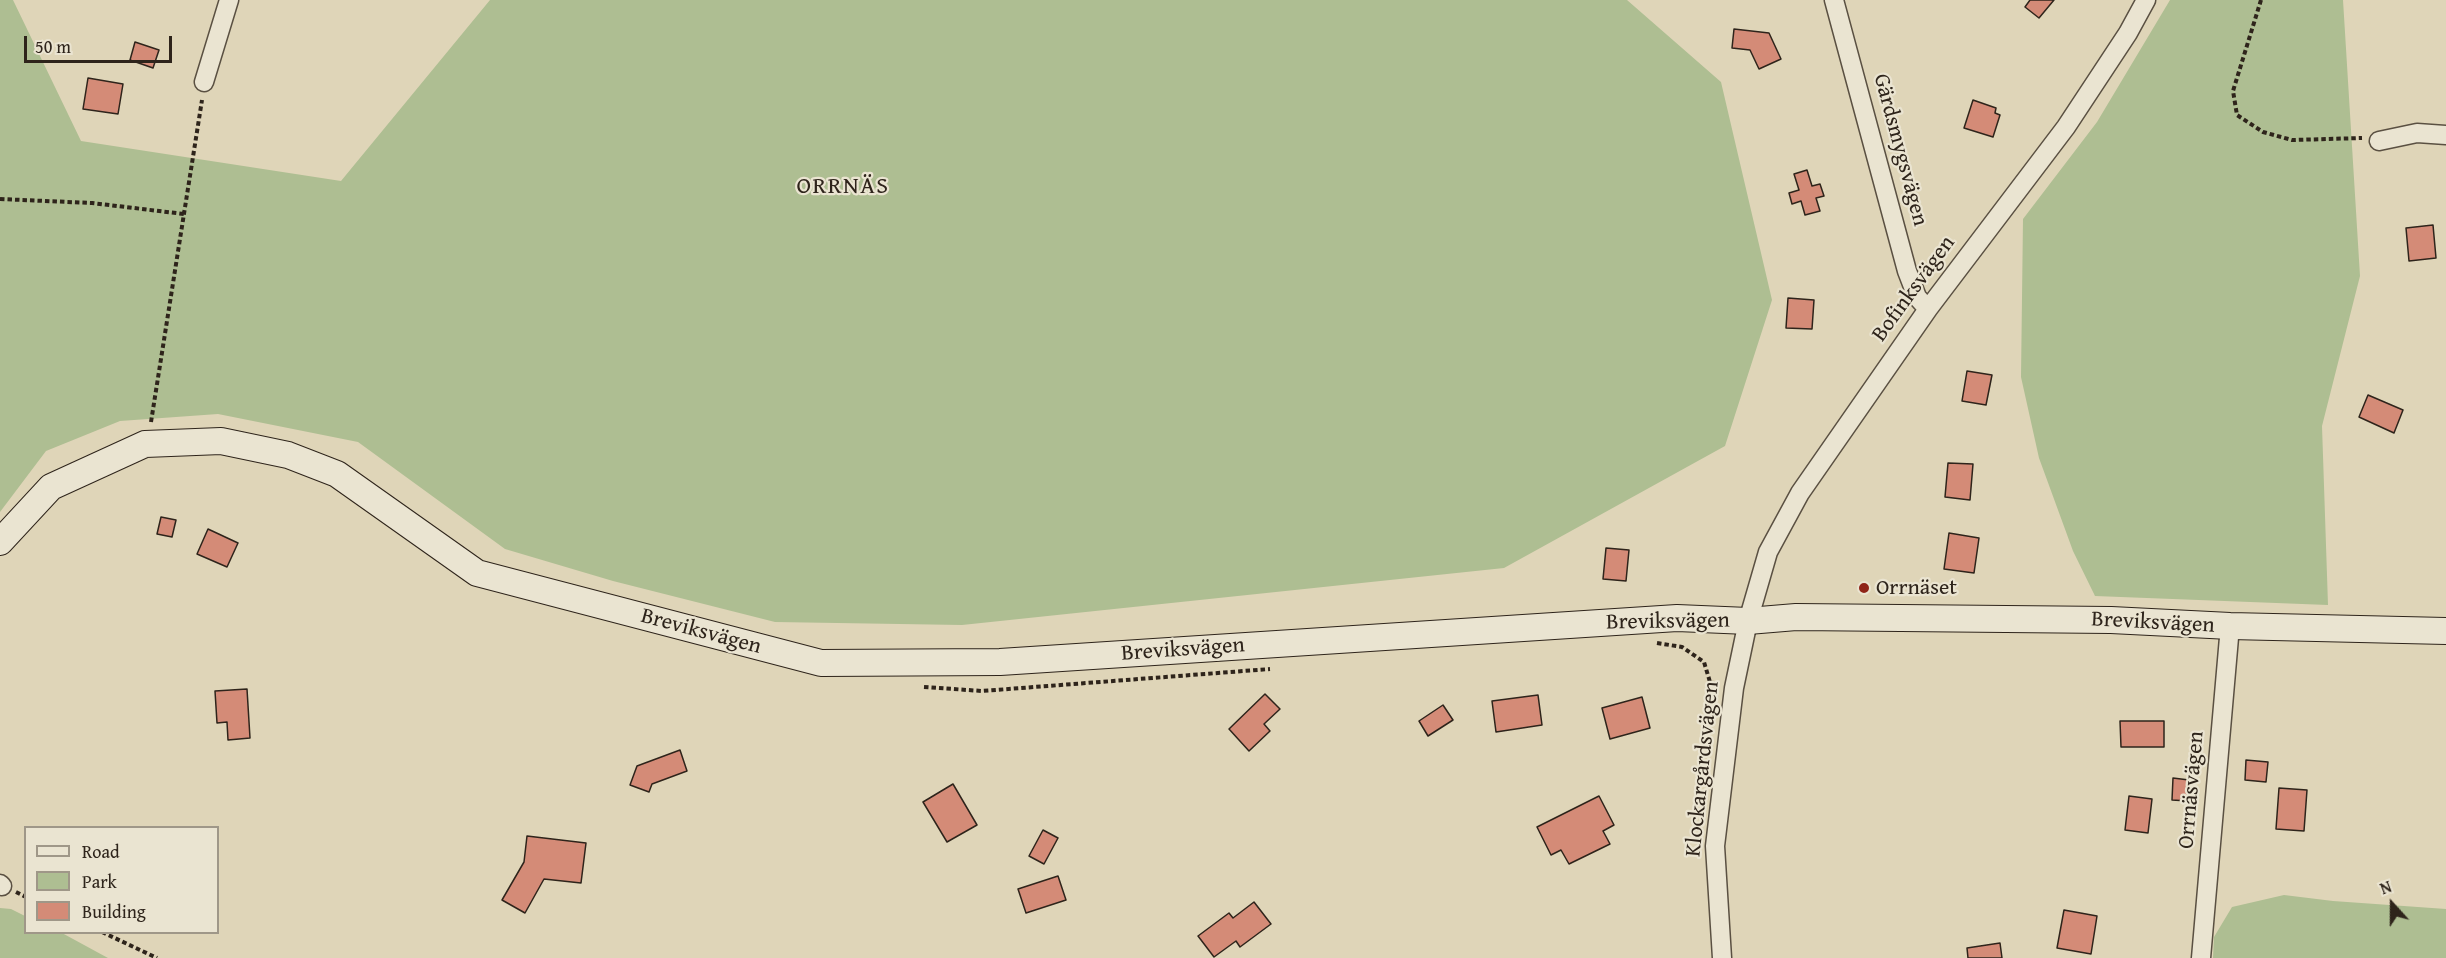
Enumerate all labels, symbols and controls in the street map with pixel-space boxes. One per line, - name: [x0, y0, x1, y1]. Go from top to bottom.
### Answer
- scale bar: [27, 24, 176, 62]
- text: 50 m: [35, 33, 71, 60]
- street label: Gärdsmygsvägen: [1867, 71, 1933, 229]
- district label: ORRNÄS: [796, 173, 890, 201]
- street label: Bofinksvägen: [1867, 231, 1961, 347]
- place label: Orrnäset: [1876, 575, 1957, 601]
- marker: Orrnäset: [1857, 581, 1871, 595]
- street label: Breviksvägen: [638, 603, 764, 661]
- street label: Breviksvägen: [2091, 607, 2215, 639]
- street label: Breviksvägen: [1606, 608, 1730, 636]
- street label: Breviksvägen: [1120, 633, 1246, 667]
- street label: Klockargårdsvägen: [1681, 680, 1725, 858]
- street label: Orrnäsvägen: [2174, 730, 2210, 850]
- legend: [24, 826, 219, 934]
- text: Road: [82, 838, 120, 865]
- text: Park: [82, 868, 117, 895]
- north arrow: [2362, 874, 2422, 934]
- text: N: [2376, 874, 2395, 900]
- text: Building: [82, 898, 146, 925]

